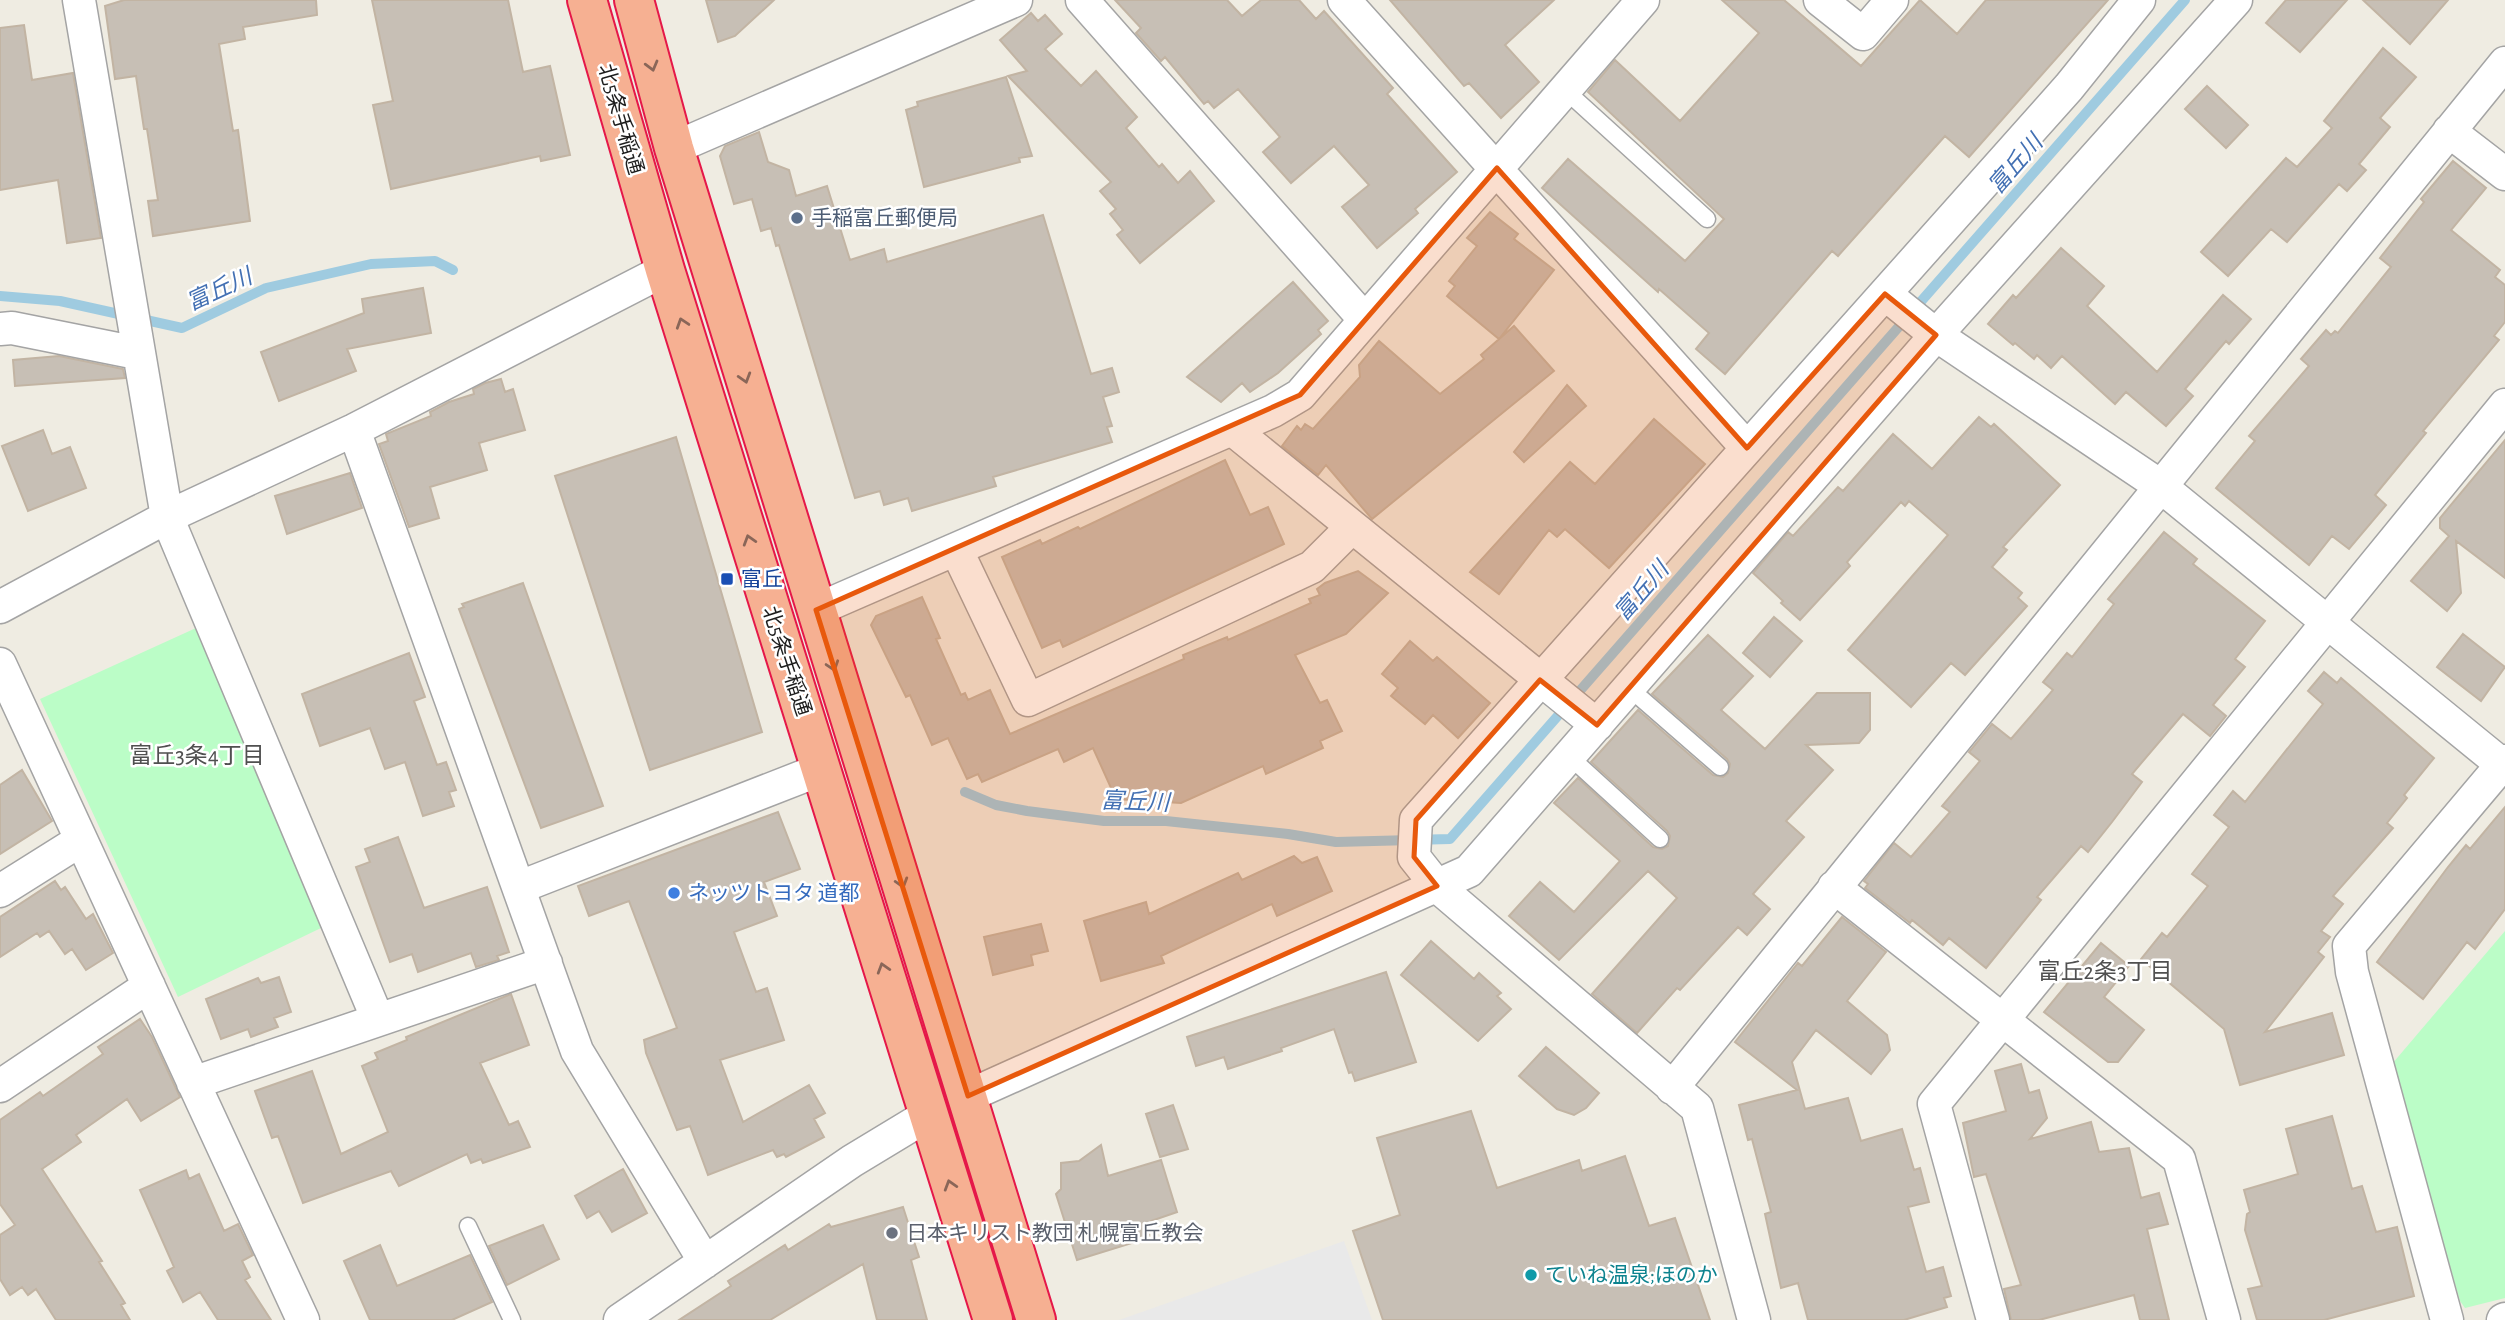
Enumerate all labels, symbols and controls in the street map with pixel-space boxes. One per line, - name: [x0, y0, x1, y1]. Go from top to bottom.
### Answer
- one-way arrow: [644, 60, 658, 72]
- street label: 北5条手稲通: [595, 61, 647, 177]
- water label: 富丘川: [1983, 128, 2049, 199]
- place label: 手稲富丘郵便局: [811, 207, 958, 229]
- marker: 手稲富丘郵便局: [789, 210, 805, 226]
- water label: 富丘川: [183, 262, 258, 315]
- one-way arrow: [676, 317, 690, 329]
- one-way arrow: [736, 372, 751, 384]
- one-way arrow: [742, 534, 757, 546]
- water label: 富丘川: [1609, 555, 1675, 626]
- place label: 富丘: [741, 568, 783, 590]
- marker: 富丘: [719, 571, 735, 587]
- street label: 北5条手稲通: [759, 603, 815, 719]
- one-way arrow: [825, 659, 840, 671]
- district label: 富丘3条4丁目: [129, 743, 265, 768]
- water label: 富丘川: [1100, 788, 1173, 815]
- one-way arrow: [893, 876, 908, 888]
- place label: ネッツトヨタ 道都: [688, 882, 859, 904]
- marker: ネッツトヨタ 道都: [666, 885, 682, 901]
- district label: 富丘2条3丁目: [2038, 959, 2172, 984]
- one-way arrow: [877, 962, 891, 974]
- one-way arrow: [944, 1179, 958, 1192]
- place label: 日本キリスト教団 札幌富丘教会: [906, 1222, 1203, 1244]
- marker: 日本キリスト教団 札幌富丘教会: [884, 1225, 900, 1241]
- place label: ていね温泉;ほのか: [1545, 1264, 1718, 1286]
- marker: ていね温泉;ほのか: [1523, 1267, 1539, 1283]

